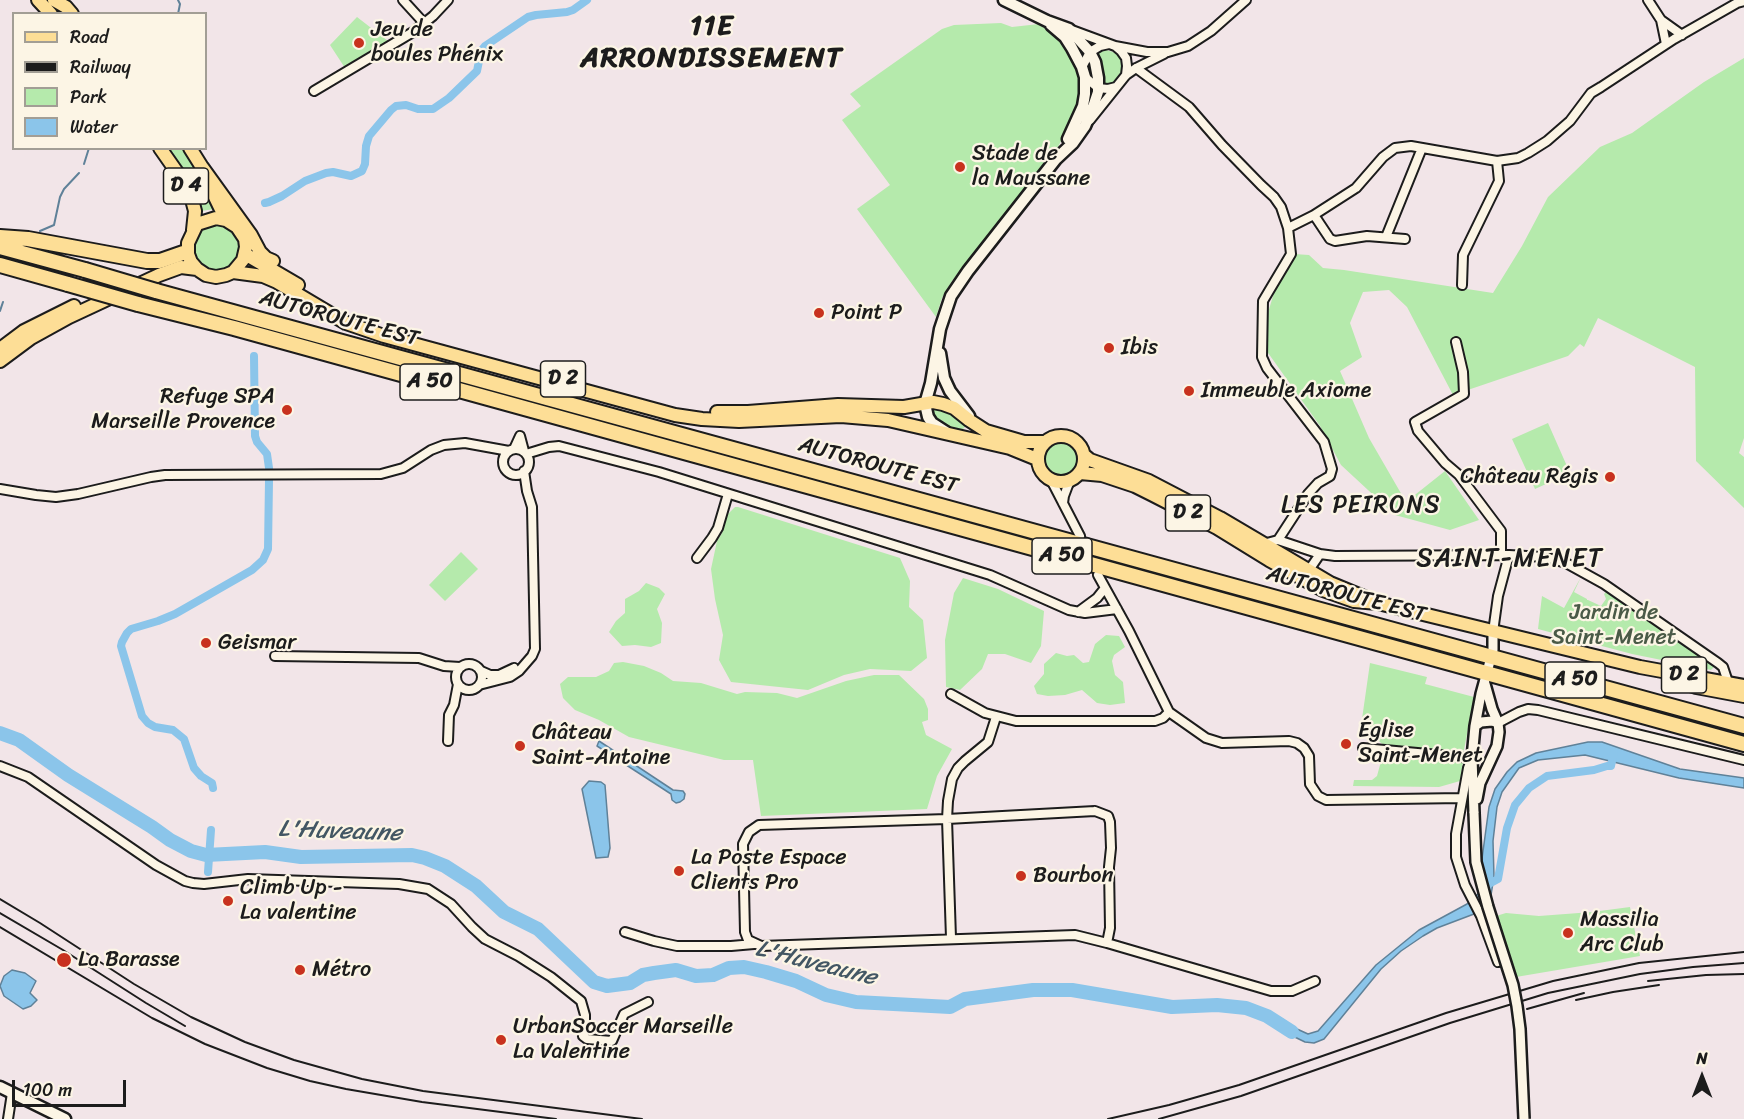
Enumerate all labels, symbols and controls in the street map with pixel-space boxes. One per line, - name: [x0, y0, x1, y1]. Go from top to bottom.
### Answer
- district label: 11E ARRONDISSEMENT: [584, 10, 840, 76]
- legend: [12, 12, 207, 150]
- place label: Jeu de boules Phénix: [371, 17, 503, 68]
- text: Road: [70, 21, 109, 53]
- marker: Jeu de boules Phénix: [352, 36, 366, 50]
- text: Railway: [70, 51, 131, 83]
- text: Park: [70, 81, 107, 113]
- text: Water: [70, 111, 117, 143]
- place label: Stade de la Maussane: [972, 141, 1090, 192]
- marker: Stade de la Maussane: [953, 160, 967, 174]
- road number: D 4: [164, 168, 208, 204]
- street label: AUTOROUTE EST: [256, 285, 422, 353]
- place label: Point P: [831, 300, 902, 326]
- marker: Point P: [812, 306, 826, 320]
- place label: Ibis: [1121, 335, 1158, 361]
- marker: Ibis: [1102, 341, 1116, 355]
- road number: D 2: [540, 361, 586, 397]
- road number: A 50: [400, 364, 460, 400]
- place label: Immeuble Axiome: [1201, 378, 1371, 404]
- place label: Refuge SPA Marseille Provence: [91, 384, 275, 436]
- marker: Immeuble Axiome: [1182, 384, 1196, 398]
- marker: Refuge SPA Marseille Provence: [280, 403, 294, 417]
- street label: AUTOROUTE EST: [795, 432, 961, 500]
- place label: Château Régis: [1460, 464, 1598, 490]
- marker: Château Régis: [1603, 470, 1617, 484]
- district label: LES PEIRONS: [1282, 492, 1440, 520]
- road number: D 2: [1166, 495, 1210, 531]
- road number: A 50: [1032, 538, 1092, 574]
- district label: SAINT-MENET: [1419, 543, 1601, 575]
- street label: AUTOROUTE EST: [1263, 561, 1429, 629]
- park label: Jardin de Saint-Menet: [1552, 600, 1676, 652]
- place label: Geismar: [218, 630, 296, 656]
- marker: Geismar: [199, 636, 213, 650]
- road number: D 2: [1662, 657, 1706, 693]
- road number: A 50: [1545, 662, 1605, 698]
- place label: Église Saint-Menet: [1358, 718, 1483, 770]
- place label: Château Saint-Antoine: [532, 720, 670, 772]
- marker: Église Saint-Menet: [1339, 737, 1353, 751]
- marker: Château Saint-Antoine: [513, 739, 527, 753]
- water label: L'Huveaune: [278, 815, 402, 849]
- place label: La Poste Espace Clients Pro: [691, 845, 846, 896]
- place label: Bourbon: [1033, 863, 1113, 889]
- marker: La Poste Espace Clients Pro: [672, 864, 686, 878]
- marker: Bourbon: [1014, 869, 1028, 883]
- place label: Climb Up - La valentine: [240, 875, 357, 926]
- marker: Climb Up - La valentine: [221, 894, 235, 908]
- place label: Massilia Arc Club: [1580, 907, 1664, 958]
- marker: Massilia Arc Club: [1561, 926, 1575, 940]
- water label: L'Huveaune: [753, 935, 879, 993]
- place label: La Barasse: [78, 947, 180, 973]
- marker: La Barasse: [55, 951, 73, 969]
- place label: Métro: [312, 957, 371, 983]
- marker: Métro: [293, 963, 307, 977]
- place label: UrbanSoccer Marseille La Valentine: [513, 1014, 733, 1066]
- marker: UrbanSoccer Marseille La Valentine: [494, 1033, 508, 1047]
- text: N: [1696, 1044, 1708, 1073]
- north arrow: [1672, 1047, 1732, 1107]
- scale bar: [15, 1068, 129, 1106]
- text: 100 m: [23, 1074, 72, 1106]

